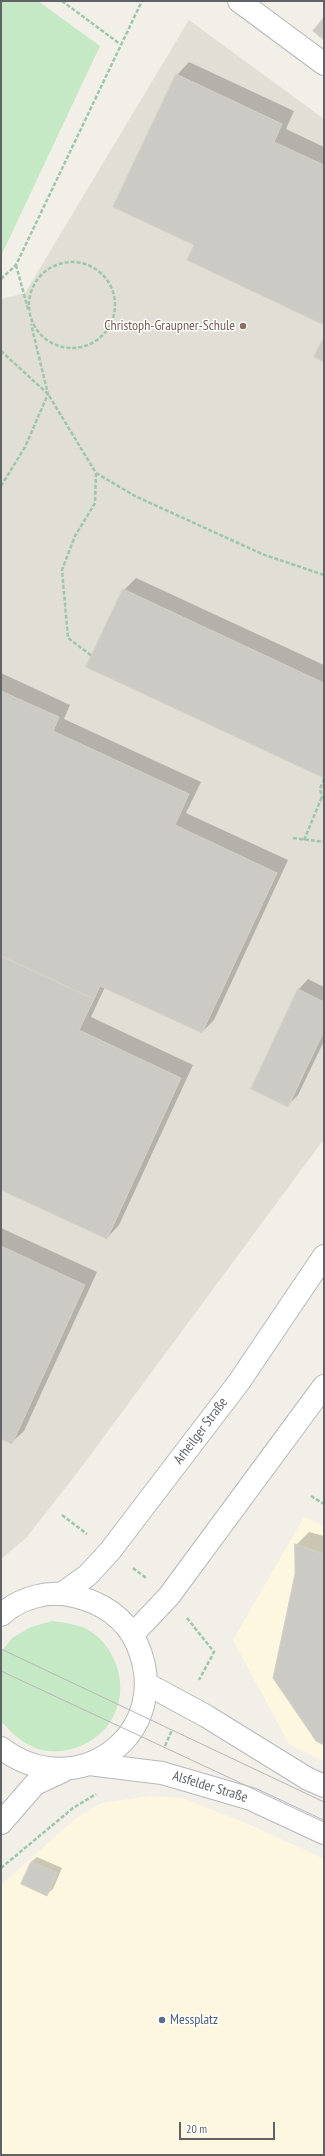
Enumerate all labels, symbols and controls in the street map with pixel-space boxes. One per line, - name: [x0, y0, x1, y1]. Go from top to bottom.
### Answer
- place label: Christoph-Graupner-Schule: [104, 318, 235, 334]
- marker: Christoph-Graupner-Schule: [238, 321, 248, 331]
- street label: Arheilger Straße: [170, 1394, 232, 1468]
- street label: Alsfelder Straße: [170, 1768, 250, 1806]
- place label: Messplatz: [170, 2012, 218, 2028]
- marker: Messplatz: [157, 2015, 167, 2025]
- scale bar: [181, 2114, 277, 2140]
- text: 20 m: [186, 2121, 207, 2136]

